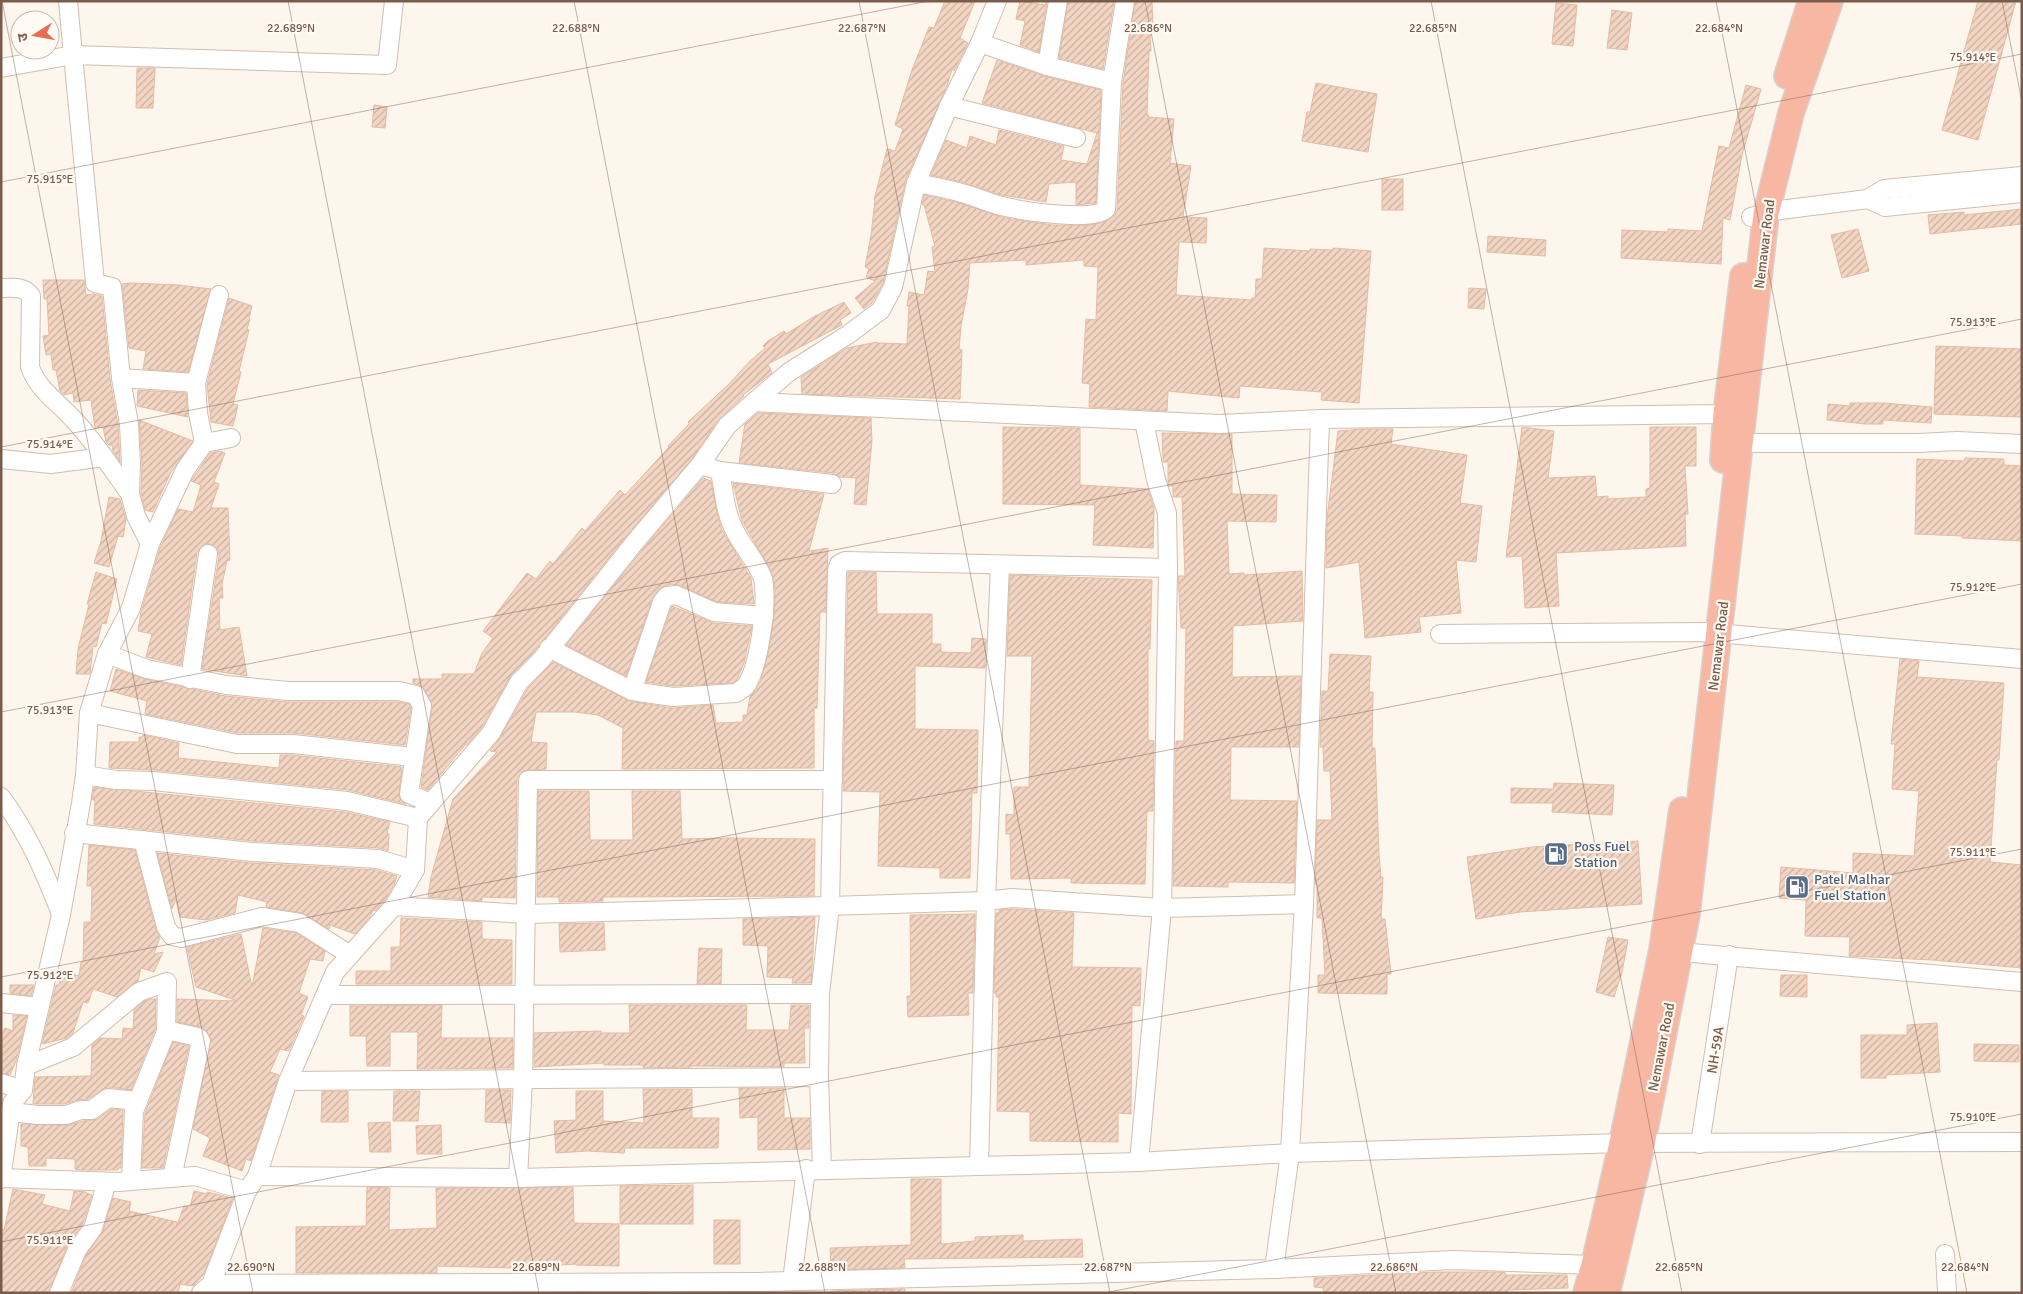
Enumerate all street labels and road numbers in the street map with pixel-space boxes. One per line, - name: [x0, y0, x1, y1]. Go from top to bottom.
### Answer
- street label: Nemawar Road: [1751, 198, 1778, 290]
- street label: Nemawar Road: [1705, 600, 1732, 692]
- street label: Nemawar Road: [1645, 1001, 1678, 1093]
- street label: NH-59A: [1703, 1025, 1728, 1075]

